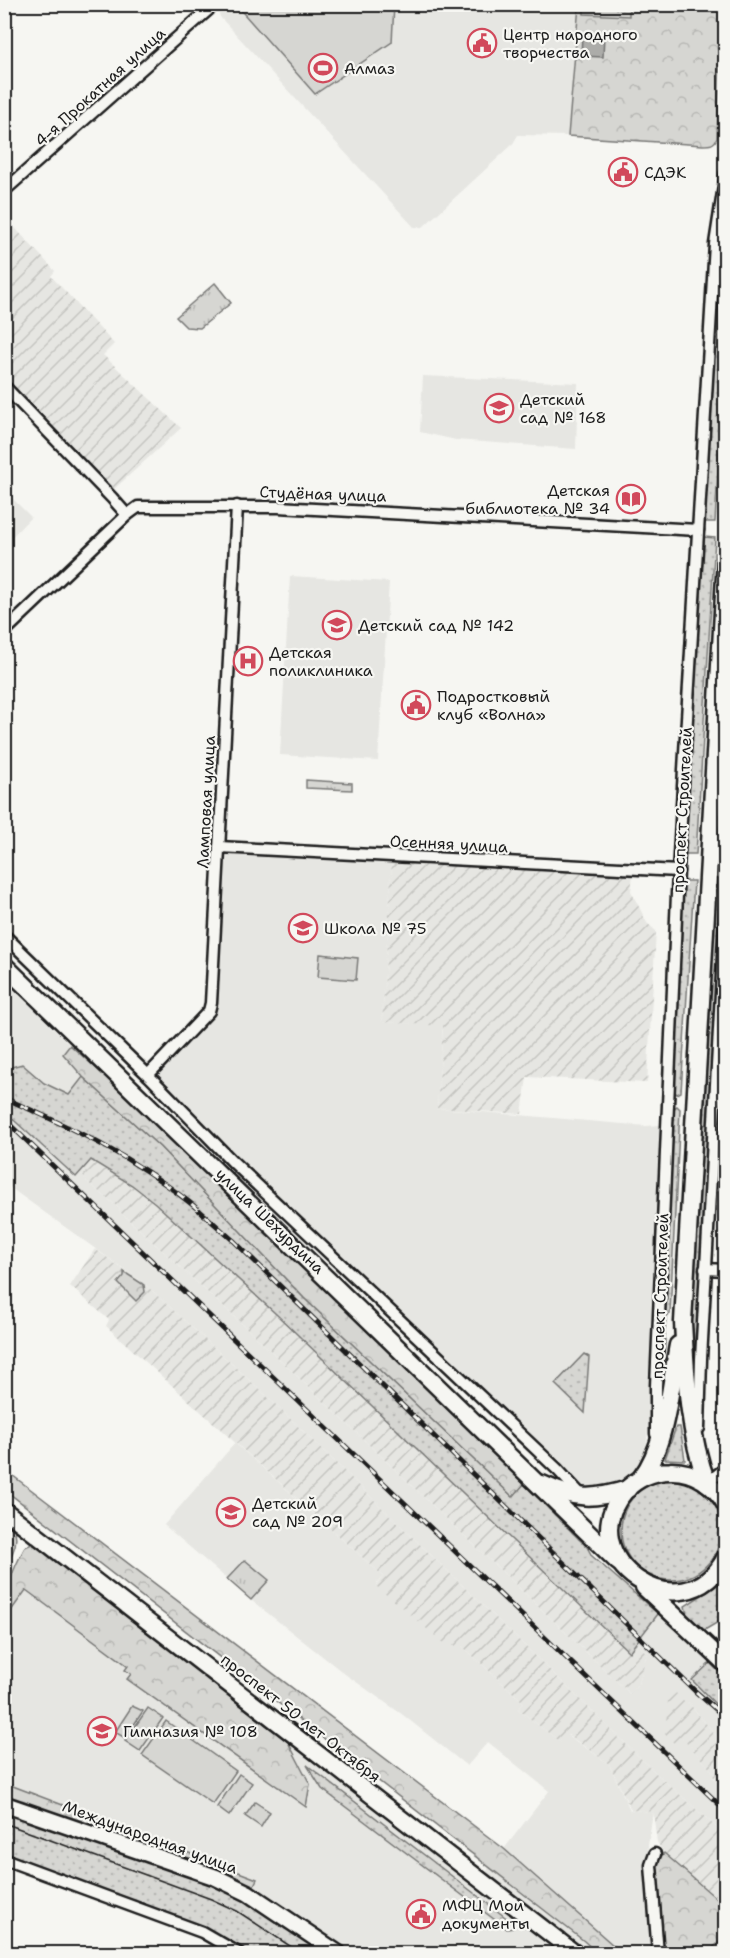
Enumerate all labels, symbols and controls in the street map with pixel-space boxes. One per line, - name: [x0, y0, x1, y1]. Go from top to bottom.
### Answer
- street label: 4-я Прокатная улица: [30, 23, 170, 151]
- place label: Центр народного творчества: [503, 24, 638, 63]
- public building icon: Центр народного творчества: [466, 27, 498, 59]
- sports icon: Алмаз: [307, 52, 339, 84]
- place label: Алмаз: [344, 58, 395, 79]
- public building icon: СДЭК: [607, 156, 639, 188]
- place label: СДЭК: [644, 162, 687, 183]
- place label: Детский сад № 168: [520, 389, 606, 428]
- school or university icon: Детский сад № 168: [483, 392, 515, 424]
- place label: Детская библиотека № 34: [465, 480, 610, 519]
- street label: Студёная улица: [259, 481, 387, 507]
- library icon: Детская библиотека № 34: [615, 483, 647, 515]
- school or university icon: Детский сад № 142: [321, 609, 353, 641]
- place label: Детский сад № 142: [358, 615, 514, 636]
- place label: Детская поликлиника: [269, 642, 373, 681]
- hospital icon: Детская поликлиника: [232, 645, 264, 677]
- place label: Подростковый клуб «Волна»: [437, 686, 550, 725]
- public building icon: Подростковый клуб «Волна»: [400, 689, 432, 721]
- street label: проспект Строителей: [667, 727, 697, 893]
- street label: Ламповая улица: [192, 735, 220, 869]
- street label: Осенняя улица: [389, 830, 509, 858]
- school or university icon: Школа № 75: [287, 912, 319, 944]
- place label: Школа № 75: [324, 918, 427, 939]
- street label: улица Шехурдина: [211, 1163, 329, 1279]
- street label: проспект Строителей: [647, 1213, 673, 1379]
- place label: Детский сад № 209: [252, 1493, 343, 1532]
- school or university icon: Детский сад № 209: [215, 1496, 247, 1528]
- street label: проспект 50 лет Октября: [217, 1649, 385, 1787]
- school or university icon: Гимназия № 108: [86, 1715, 118, 1747]
- place label: Гимназия № 108: [123, 1721, 258, 1742]
- street label: Международная улица: [60, 1796, 241, 1879]
- place label: МФЦ Мои документы: [442, 1895, 530, 1934]
- public building icon: МФЦ Мои документы: [405, 1898, 437, 1930]

